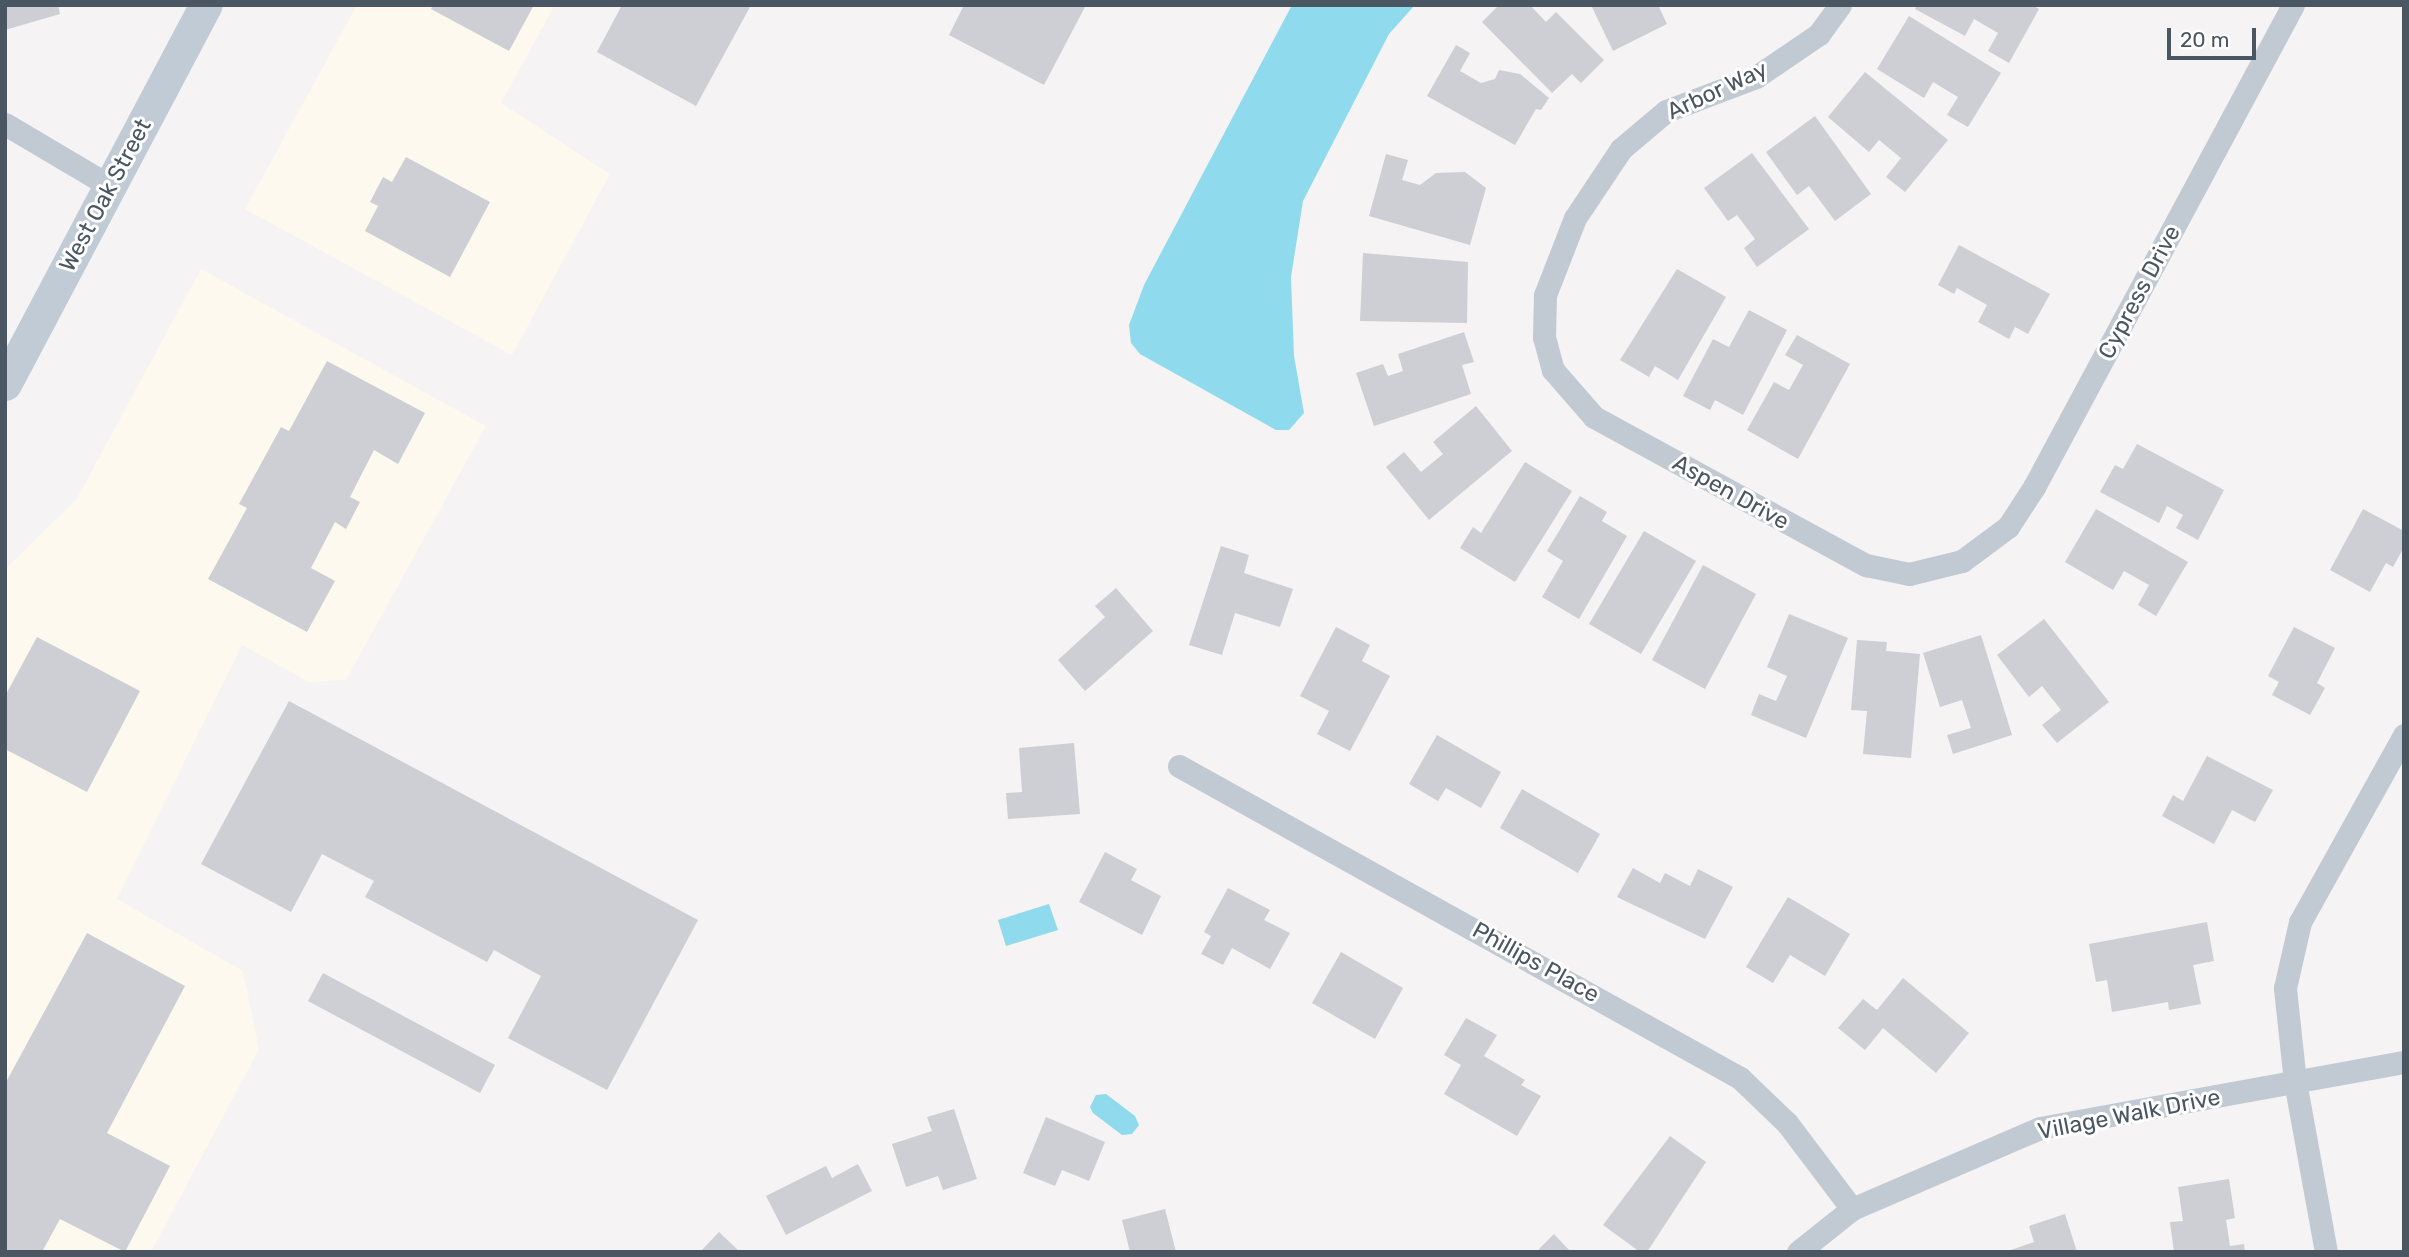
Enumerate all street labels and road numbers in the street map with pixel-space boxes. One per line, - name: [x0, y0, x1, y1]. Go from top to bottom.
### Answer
- street label: Arbor Way: [1662, 55, 1772, 125]
- street label: West Oak Street: [53, 114, 157, 276]
- street label: Cypress Drive: [2092, 220, 2186, 364]
- street label: Aspen Drive: [1668, 449, 1794, 535]
- street label: Phillips Place: [1468, 916, 1604, 1008]
- street label: Village Walk Drive: [2035, 1083, 2223, 1145]

